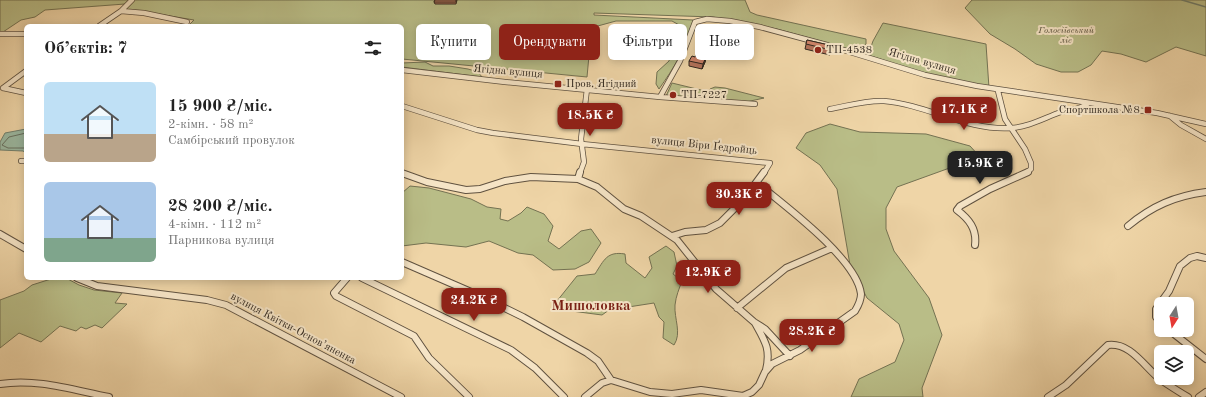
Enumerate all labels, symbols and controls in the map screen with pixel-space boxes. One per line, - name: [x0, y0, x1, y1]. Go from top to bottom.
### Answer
- chip: Купити: [416, 24, 491, 60]
- chip: Орендувати: [499, 24, 600, 60]
- chip: Фільтри: [608, 24, 687, 60]
- chip: Нове: [695, 24, 754, 60]
- park label: Голосіївський ліс: [1037, 26, 1094, 45]
- icon: filters: [362, 37, 384, 59]
- text: Об’єктів: 7: [44, 40, 127, 57]
- marker: ТП-4538: [813, 45, 823, 55]
- place label: ТП-4538: [826, 45, 872, 56]
- street label: Ягідна вулиця: [887, 47, 957, 77]
- street label: Ягідна вулиця: [473, 63, 543, 81]
- marker: Пров. Ягідний: [553, 79, 563, 89]
- place label: Пров. Ягідний: [566, 79, 637, 90]
- marker: ТП-7227: [668, 90, 678, 100]
- place label: ТП-7227: [681, 90, 727, 101]
- pin: 17.1K ₴: [927, 97, 1001, 131]
- icon: home: [76, 98, 124, 146]
- text: 15 900 ₴/міс.: [168, 98, 272, 115]
- pin: 18.5K ₴: [553, 103, 627, 137]
- text: 17.1K ₴: [940, 103, 988, 116]
- place label: Спортшкола №8: [1059, 105, 1140, 116]
- marker: Спортшкола №8: [1143, 105, 1153, 115]
- text: 18.5K ₴: [566, 109, 614, 122]
- text: 2-кімн. · 58 m²: [168, 118, 254, 131]
- street label: вулиця Віри Ґедройць: [651, 132, 758, 157]
- text: Самбірський провулок: [168, 134, 295, 147]
- pin: 15.9K ₴: [943, 151, 1017, 185]
- text: 15.9K ₴: [956, 157, 1004, 170]
- pin: 30.3K ₴: [702, 182, 776, 216]
- text: 30.3K ₴: [715, 188, 763, 201]
- icon: home: [76, 198, 124, 246]
- text: 28 200 ₴/міс.: [168, 198, 272, 215]
- text: 4-кімн. · 112 m²: [168, 218, 261, 231]
- text: Парникова вулиця: [168, 234, 275, 247]
- pin: 12.9K ₴: [671, 260, 745, 294]
- text: 12.9K ₴: [684, 266, 732, 279]
- pin: 24.2K ₴: [437, 288, 511, 322]
- street label: вулиця Квітки-Основ’яненка: [229, 291, 358, 367]
- text: 24.2K ₴: [450, 294, 498, 307]
- north arrow: [1154, 297, 1194, 337]
- map controls: [1154, 297, 1194, 385]
- district label: Мишоловка: [551, 299, 631, 314]
- pin: 28.2K ₴: [775, 319, 849, 353]
- text: 28.2K ₴: [788, 325, 836, 338]
- button: layers: [1154, 345, 1194, 385]

